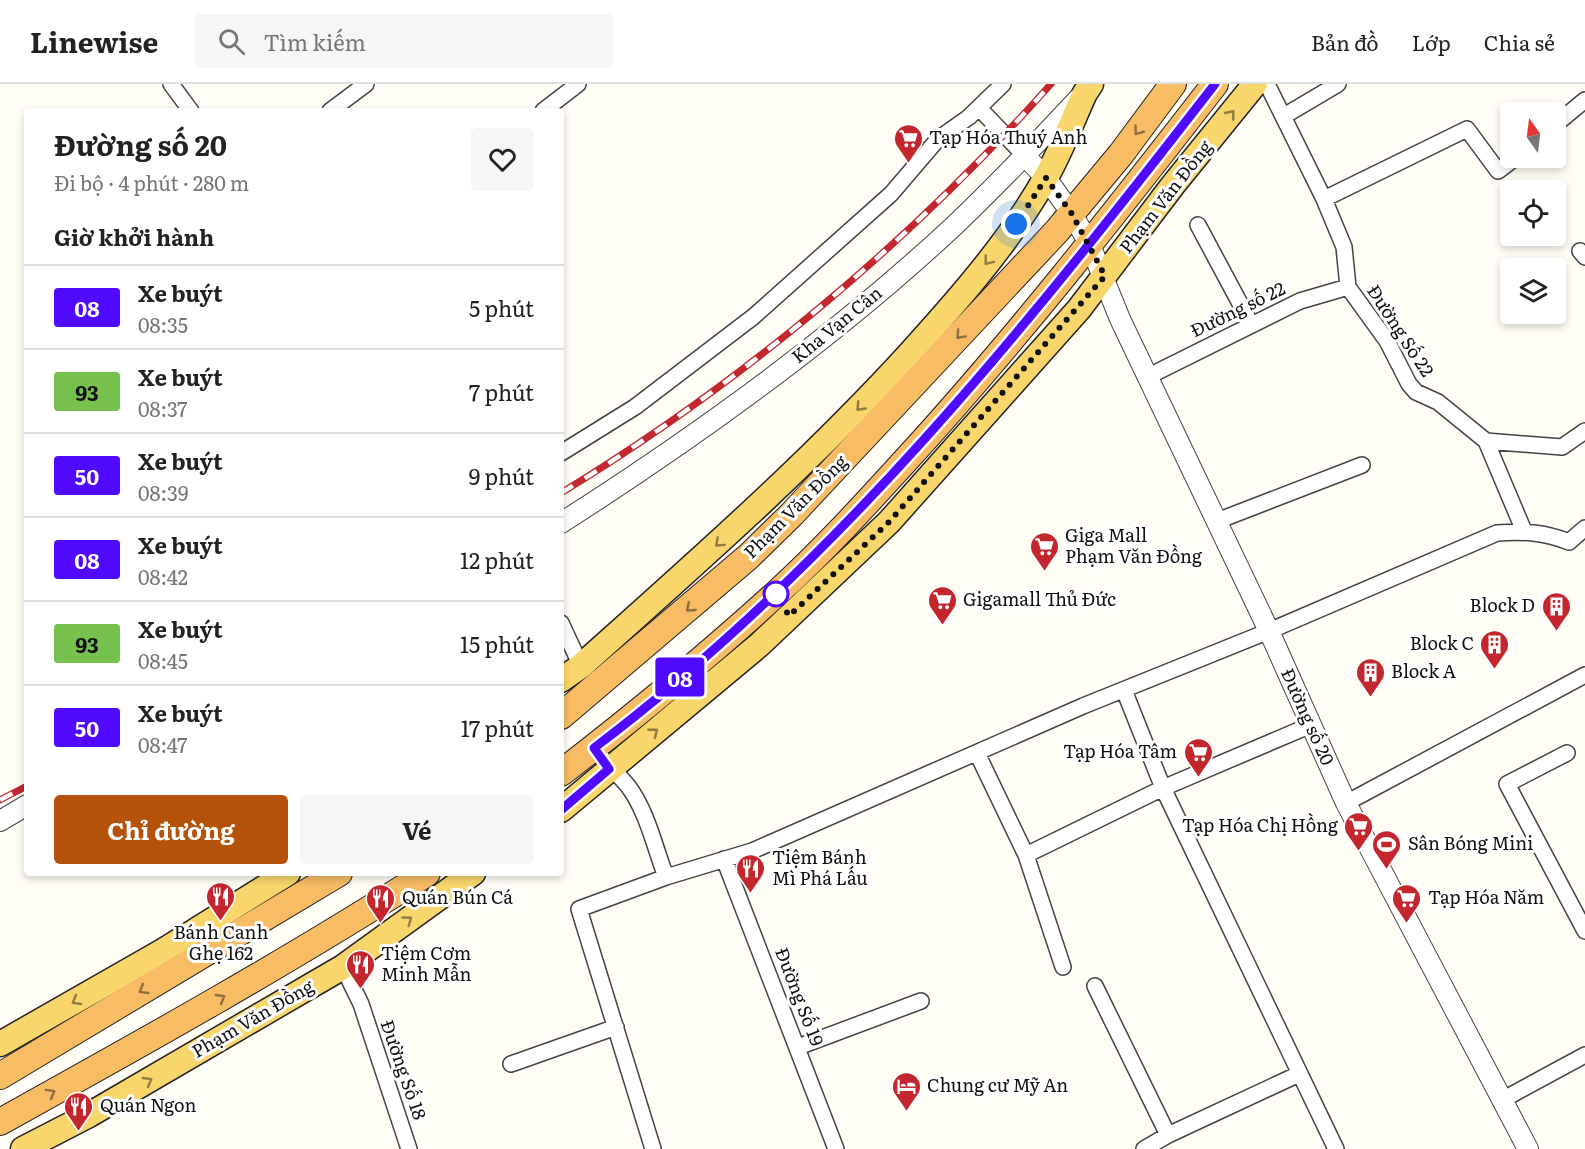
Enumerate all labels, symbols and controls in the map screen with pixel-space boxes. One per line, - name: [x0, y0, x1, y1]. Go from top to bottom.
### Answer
- search box: [194, 14, 614, 68]
- text: Linewise: [30, 20, 158, 62]
- icon: search: [215, 25, 248, 58]
- text: Tìm kiếm: [263, 25, 366, 58]
- text: Bản đồ: [1311, 26, 1379, 57]
- text: Lớp: [1412, 26, 1451, 57]
- text: Chia sẻ: [1484, 26, 1555, 57]
- north arrow: [1500, 102, 1566, 168]
- map controls: [1500, 102, 1566, 324]
- one-way arrow: [1224, 110, 1235, 121]
- supermarket icon: Tạp Hóa Thuý Anh: [892, 122, 924, 164]
- text: Đường số 20: [54, 123, 227, 165]
- place label: Tạp Hóa Thuý Anh: [929, 123, 1087, 150]
- one-way arrow: [1134, 125, 1145, 136]
- button: heart: [471, 128, 534, 191]
- street label: Phạm Văn Đồng: [1112, 133, 1218, 258]
- text: Đi bộ · 4 phút · 280 m: [54, 167, 249, 197]
- button: locate: [1500, 180, 1566, 246]
- your location: [1001, 209, 1031, 239]
- text: Giờ khởi hành: [54, 220, 214, 253]
- one-way arrow: [985, 254, 996, 265]
- button: layers: [1500, 258, 1566, 324]
- street label: Đường số 22: [1185, 274, 1289, 343]
- text: Xe buýt: [138, 276, 223, 309]
- street label: Kha Vạn Cân: [785, 279, 887, 369]
- street label: Đường Số 22: [1361, 279, 1441, 382]
- text: 5 phút: [469, 291, 534, 324]
- text: 08: [74, 292, 100, 323]
- text: 08:35: [138, 309, 188, 339]
- one-way arrow: [956, 329, 967, 339]
- text: Xe buýt: [138, 360, 223, 393]
- text: 7 phút: [469, 375, 534, 408]
- text: 93: [75, 376, 99, 407]
- text: 08:37: [138, 393, 187, 423]
- one-way arrow: [856, 399, 867, 410]
- text: Xe buýt: [138, 444, 223, 477]
- street label: Phạm Văn Đồng: [737, 447, 854, 564]
- text: 9 phút: [469, 459, 534, 492]
- text: 50: [75, 460, 99, 491]
- text: 08:39: [138, 477, 188, 507]
- place label: Giga Mall Phạm Văn Đồng: [1065, 521, 1203, 569]
- text: Xe buýt: [138, 528, 223, 561]
- supermarket icon: Giga Mall Phạm Văn Đồng: [1028, 530, 1060, 572]
- one-way arrow: [716, 535, 727, 546]
- text: 12 phút: [460, 543, 534, 576]
- text: 08: [74, 544, 100, 575]
- text: 08:42: [138, 561, 188, 591]
- unlabelled marker: [763, 581, 789, 607]
- supermarket icon: Gigamall Thủ Đức: [926, 584, 958, 626]
- place label: Gigamall Thủ Đức: [963, 585, 1116, 612]
- building icon: Block D: [1540, 590, 1572, 632]
- place label: Block D: [1470, 591, 1535, 618]
- one-way arrow: [686, 601, 696, 612]
- text: Xe buýt: [138, 612, 223, 645]
- text: 15 phút: [460, 627, 534, 660]
- text: 93: [75, 628, 99, 659]
- building icon: Block C: [1479, 628, 1511, 670]
- place label: Block C: [1410, 629, 1474, 656]
- text: 08:45: [138, 645, 188, 675]
- building icon: Block A: [1354, 656, 1386, 698]
- place label: Block A: [1391, 657, 1456, 684]
- line badge: 08: [653, 658, 707, 696]
- text: 08: [667, 662, 693, 693]
- street label: Đường số 20: [1275, 663, 1342, 769]
- text: Xe buýt: [138, 696, 223, 729]
- text: 17 phút: [461, 711, 534, 744]
- text: 50: [75, 712, 99, 743]
- one-way arrow: [647, 728, 658, 739]
- text: 08:47: [138, 729, 187, 759]
- supermarket icon: Tạp Hóa Tâm: [1182, 736, 1214, 778]
- place label: Tạp Hóa Tâm: [1063, 737, 1177, 764]
- button: Chỉ đường: [54, 795, 288, 864]
- button: Vé: [300, 795, 534, 864]
- supermarket icon: Tạp Hóa Chị Hồng: [1343, 810, 1375, 852]
- place label: Tạp Hóa Chị Hồng: [1182, 811, 1339, 838]
- sports icon: Sân Bóng Mini: [1371, 828, 1403, 870]
- place label: Sân Bóng Mini: [1408, 829, 1533, 856]
- place label: Tiệm Bánh Mì Phá Lấu: [772, 843, 868, 891]
- restaurant icon: Tiệm Bánh Mì Phá Lấu: [735, 852, 767, 894]
- restaurant icon: Bánh Canh Ghẹ 162: [205, 880, 237, 922]
- restaurant icon: Quán Bún Cá: [365, 882, 397, 924]
- supermarket icon: Tạp Hóa Năm: [1391, 882, 1423, 924]
- place label: Quán Bún Cá: [402, 883, 513, 910]
- place label: Tạp Hóa Năm: [1428, 883, 1544, 910]
- one-way arrow: [401, 916, 412, 927]
- place label: Bánh Canh Ghẹ 162: [174, 918, 268, 966]
- place label: Tiệm Cơm Minh Mẫn: [381, 939, 472, 987]
- street label: Đường Số 19: [769, 943, 832, 1050]
- restaurant icon: Tiệm Cơm Minh Mẫn: [344, 948, 376, 990]
- street label: Phạm Văn Đồng: [186, 971, 319, 1064]
- one-way arrow: [139, 983, 149, 994]
- one-way arrow: [215, 993, 225, 1005]
- one-way arrow: [72, 994, 82, 1005]
- street label: Đường Số 18: [375, 1016, 434, 1123]
- hotel icon: Chung cư Mỹ An: [890, 1070, 922, 1112]
- place label: Chung cư Mỹ An: [927, 1071, 1068, 1098]
- one-way arrow: [142, 1076, 152, 1088]
- one-way arrow: [45, 1089, 55, 1100]
- restaurant icon: Quán Ngon: [63, 1090, 95, 1132]
- place label: Quán Ngon: [100, 1091, 196, 1118]

